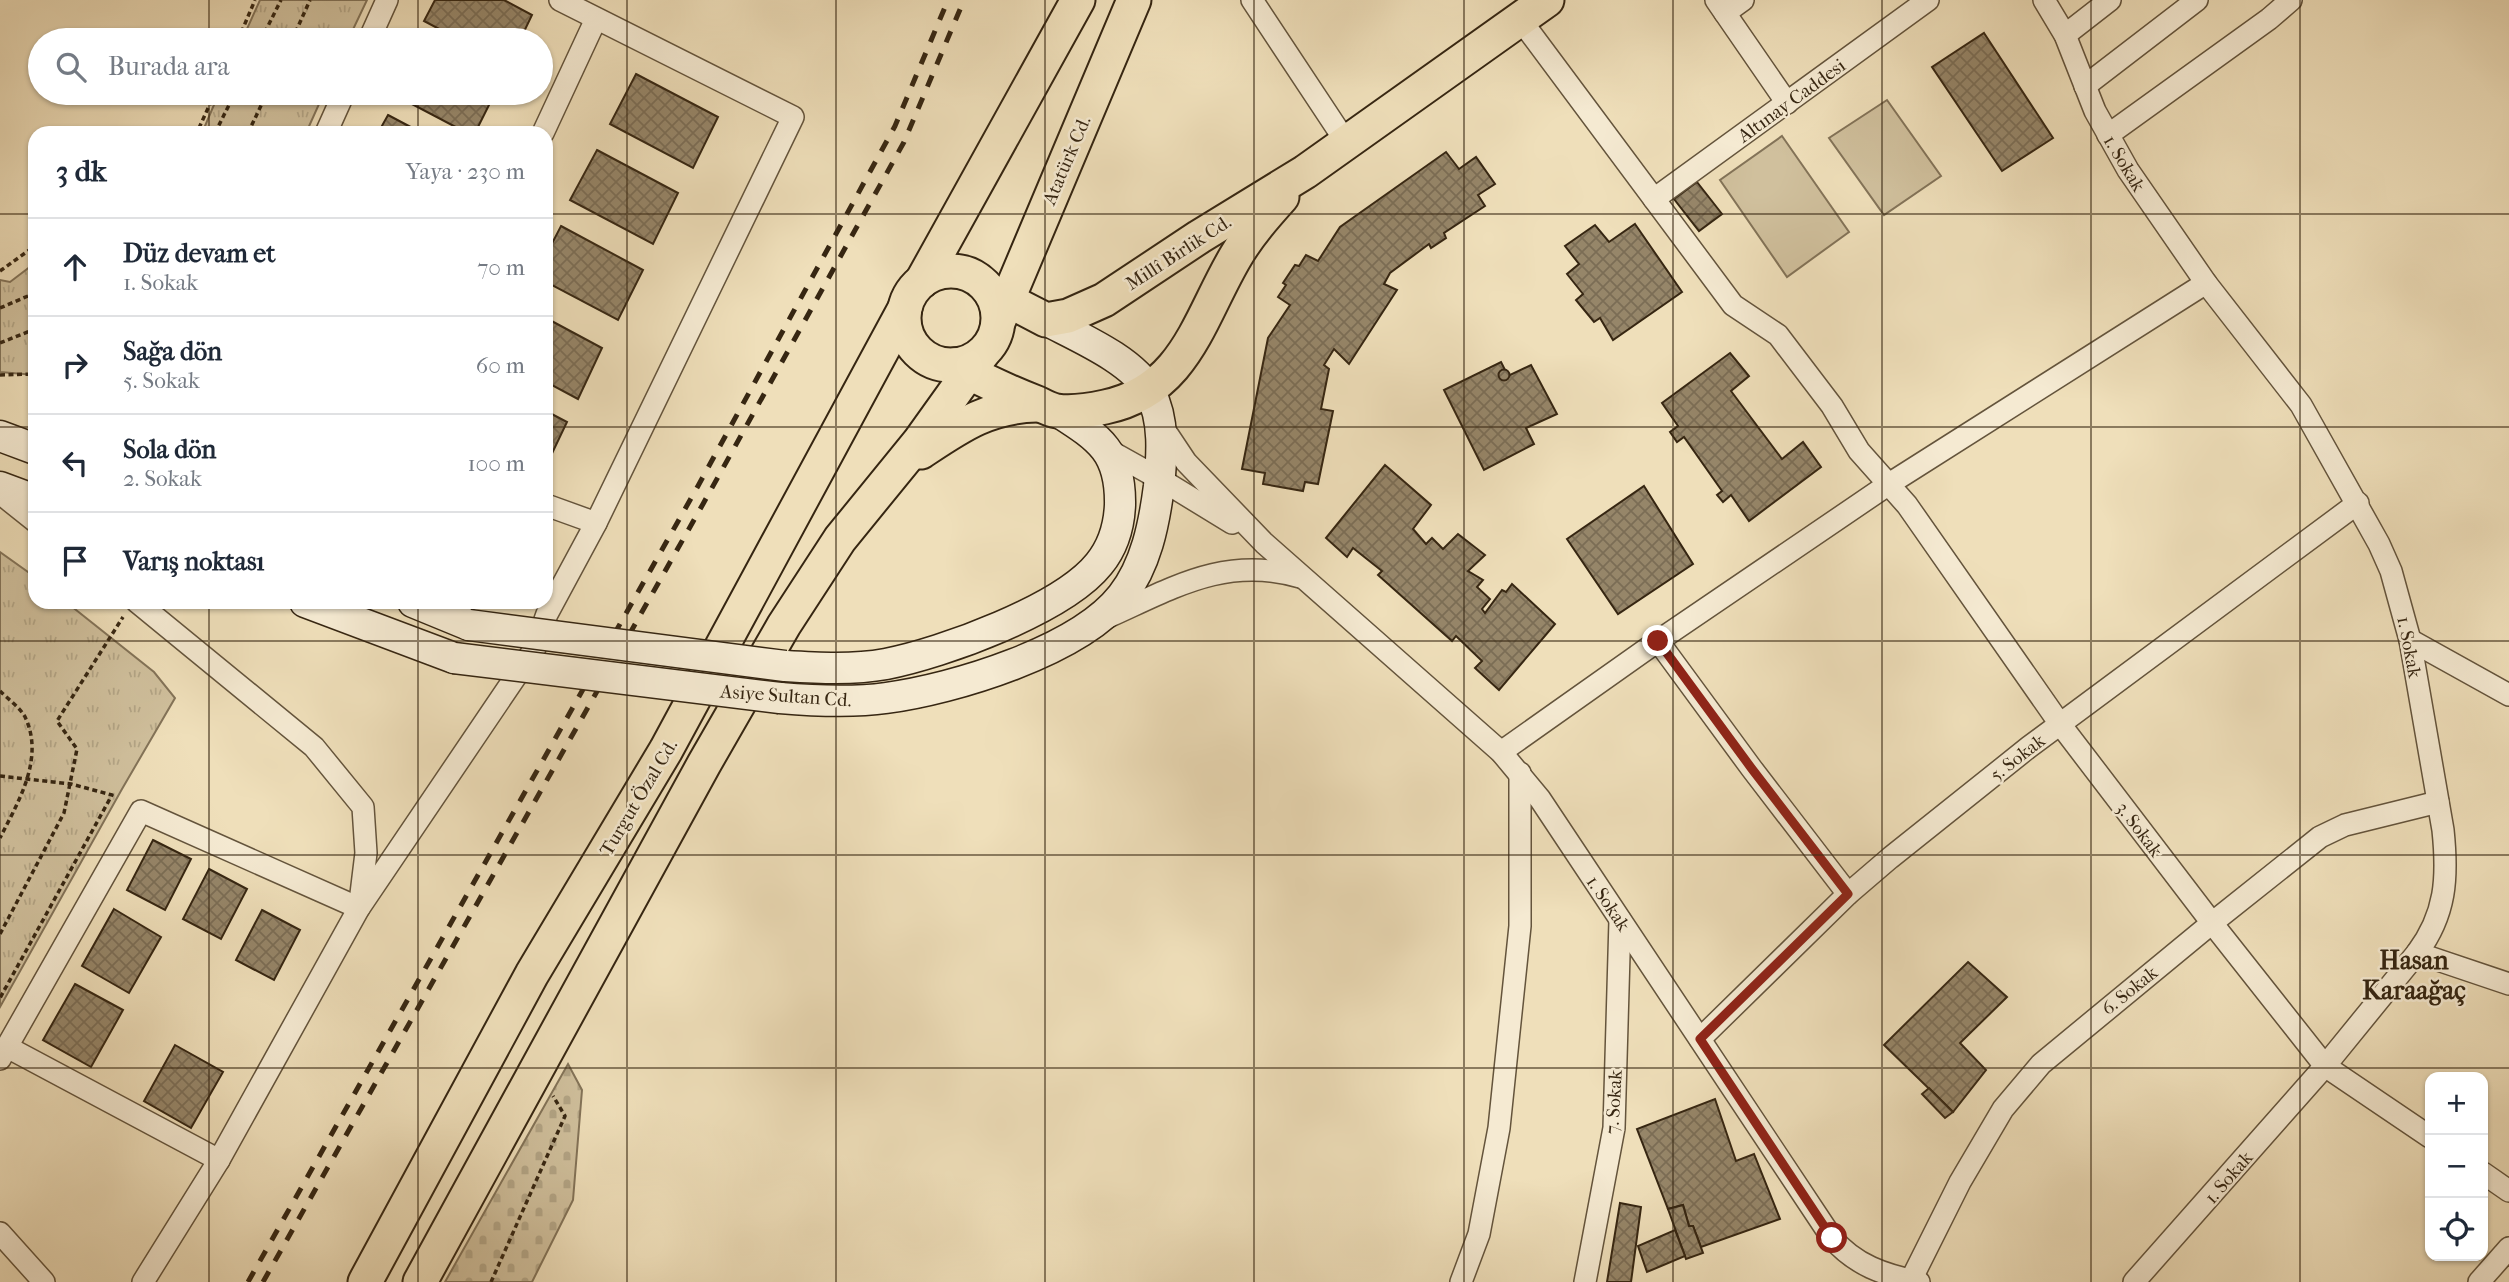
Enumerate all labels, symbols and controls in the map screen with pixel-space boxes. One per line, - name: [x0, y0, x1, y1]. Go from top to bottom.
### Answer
- search box: [28, 28, 553, 105]
- icon: search: [52, 48, 90, 86]
- text: Burada ara: [108, 51, 230, 82]
- street label: Altınay Caddesi: [1733, 54, 1850, 148]
- street label: Atatürk Cd.: [1038, 113, 1095, 209]
- street label: 1. Sokak: [2099, 131, 2150, 196]
- text: 3 dk: [56, 154, 107, 189]
- text: Yaya · 230 m: [406, 158, 525, 185]
- street label: Millî Birlik Cd.: [1122, 211, 1235, 295]
- text: Düz devam et: [123, 238, 276, 269]
- icon: ahead: [56, 248, 94, 286]
- text: 70 m: [477, 254, 525, 281]
- text: 1. Sokak: [123, 269, 198, 296]
- text: Sağa dön: [123, 336, 222, 367]
- icon: right: [56, 346, 94, 384]
- text: 60 m: [476, 352, 525, 379]
- text: 5. Sokak: [123, 367, 200, 394]
- text: Sola dön: [123, 434, 216, 465]
- icon: left: [56, 444, 94, 482]
- text: 100 m: [467, 450, 525, 477]
- text: 2. Sokak: [123, 465, 202, 492]
- icon: arrive: [56, 542, 94, 580]
- text: Varış noktası: [123, 546, 264, 577]
- street label: 1. Sokak: [2392, 615, 2426, 680]
- route end: [1642, 625, 1673, 656]
- street label: Asiye Sultan Cd.: [718, 680, 852, 712]
- street label: 5. Sokak: [1986, 729, 2050, 786]
- street label: Turgut Özal Cd.: [595, 735, 682, 860]
- street label: 3. Sokak: [2111, 798, 2167, 862]
- street label: 1. Sokak: [1582, 872, 1635, 936]
- district label: Hasan Karaağaç: [2362, 945, 2466, 1007]
- street label: 6. Sokak: [2097, 961, 2162, 1020]
- street label: 7. Sokak: [1601, 1069, 1627, 1135]
- map controls: [2425, 1072, 2488, 1261]
- button: +: [2425, 1072, 2488, 1135]
- button: −: [2425, 1135, 2488, 1198]
- street label: 1. Sokak: [2200, 1147, 2258, 1208]
- button: locate: [2425, 1198, 2488, 1261]
- route start: [1816, 1222, 1847, 1253]

